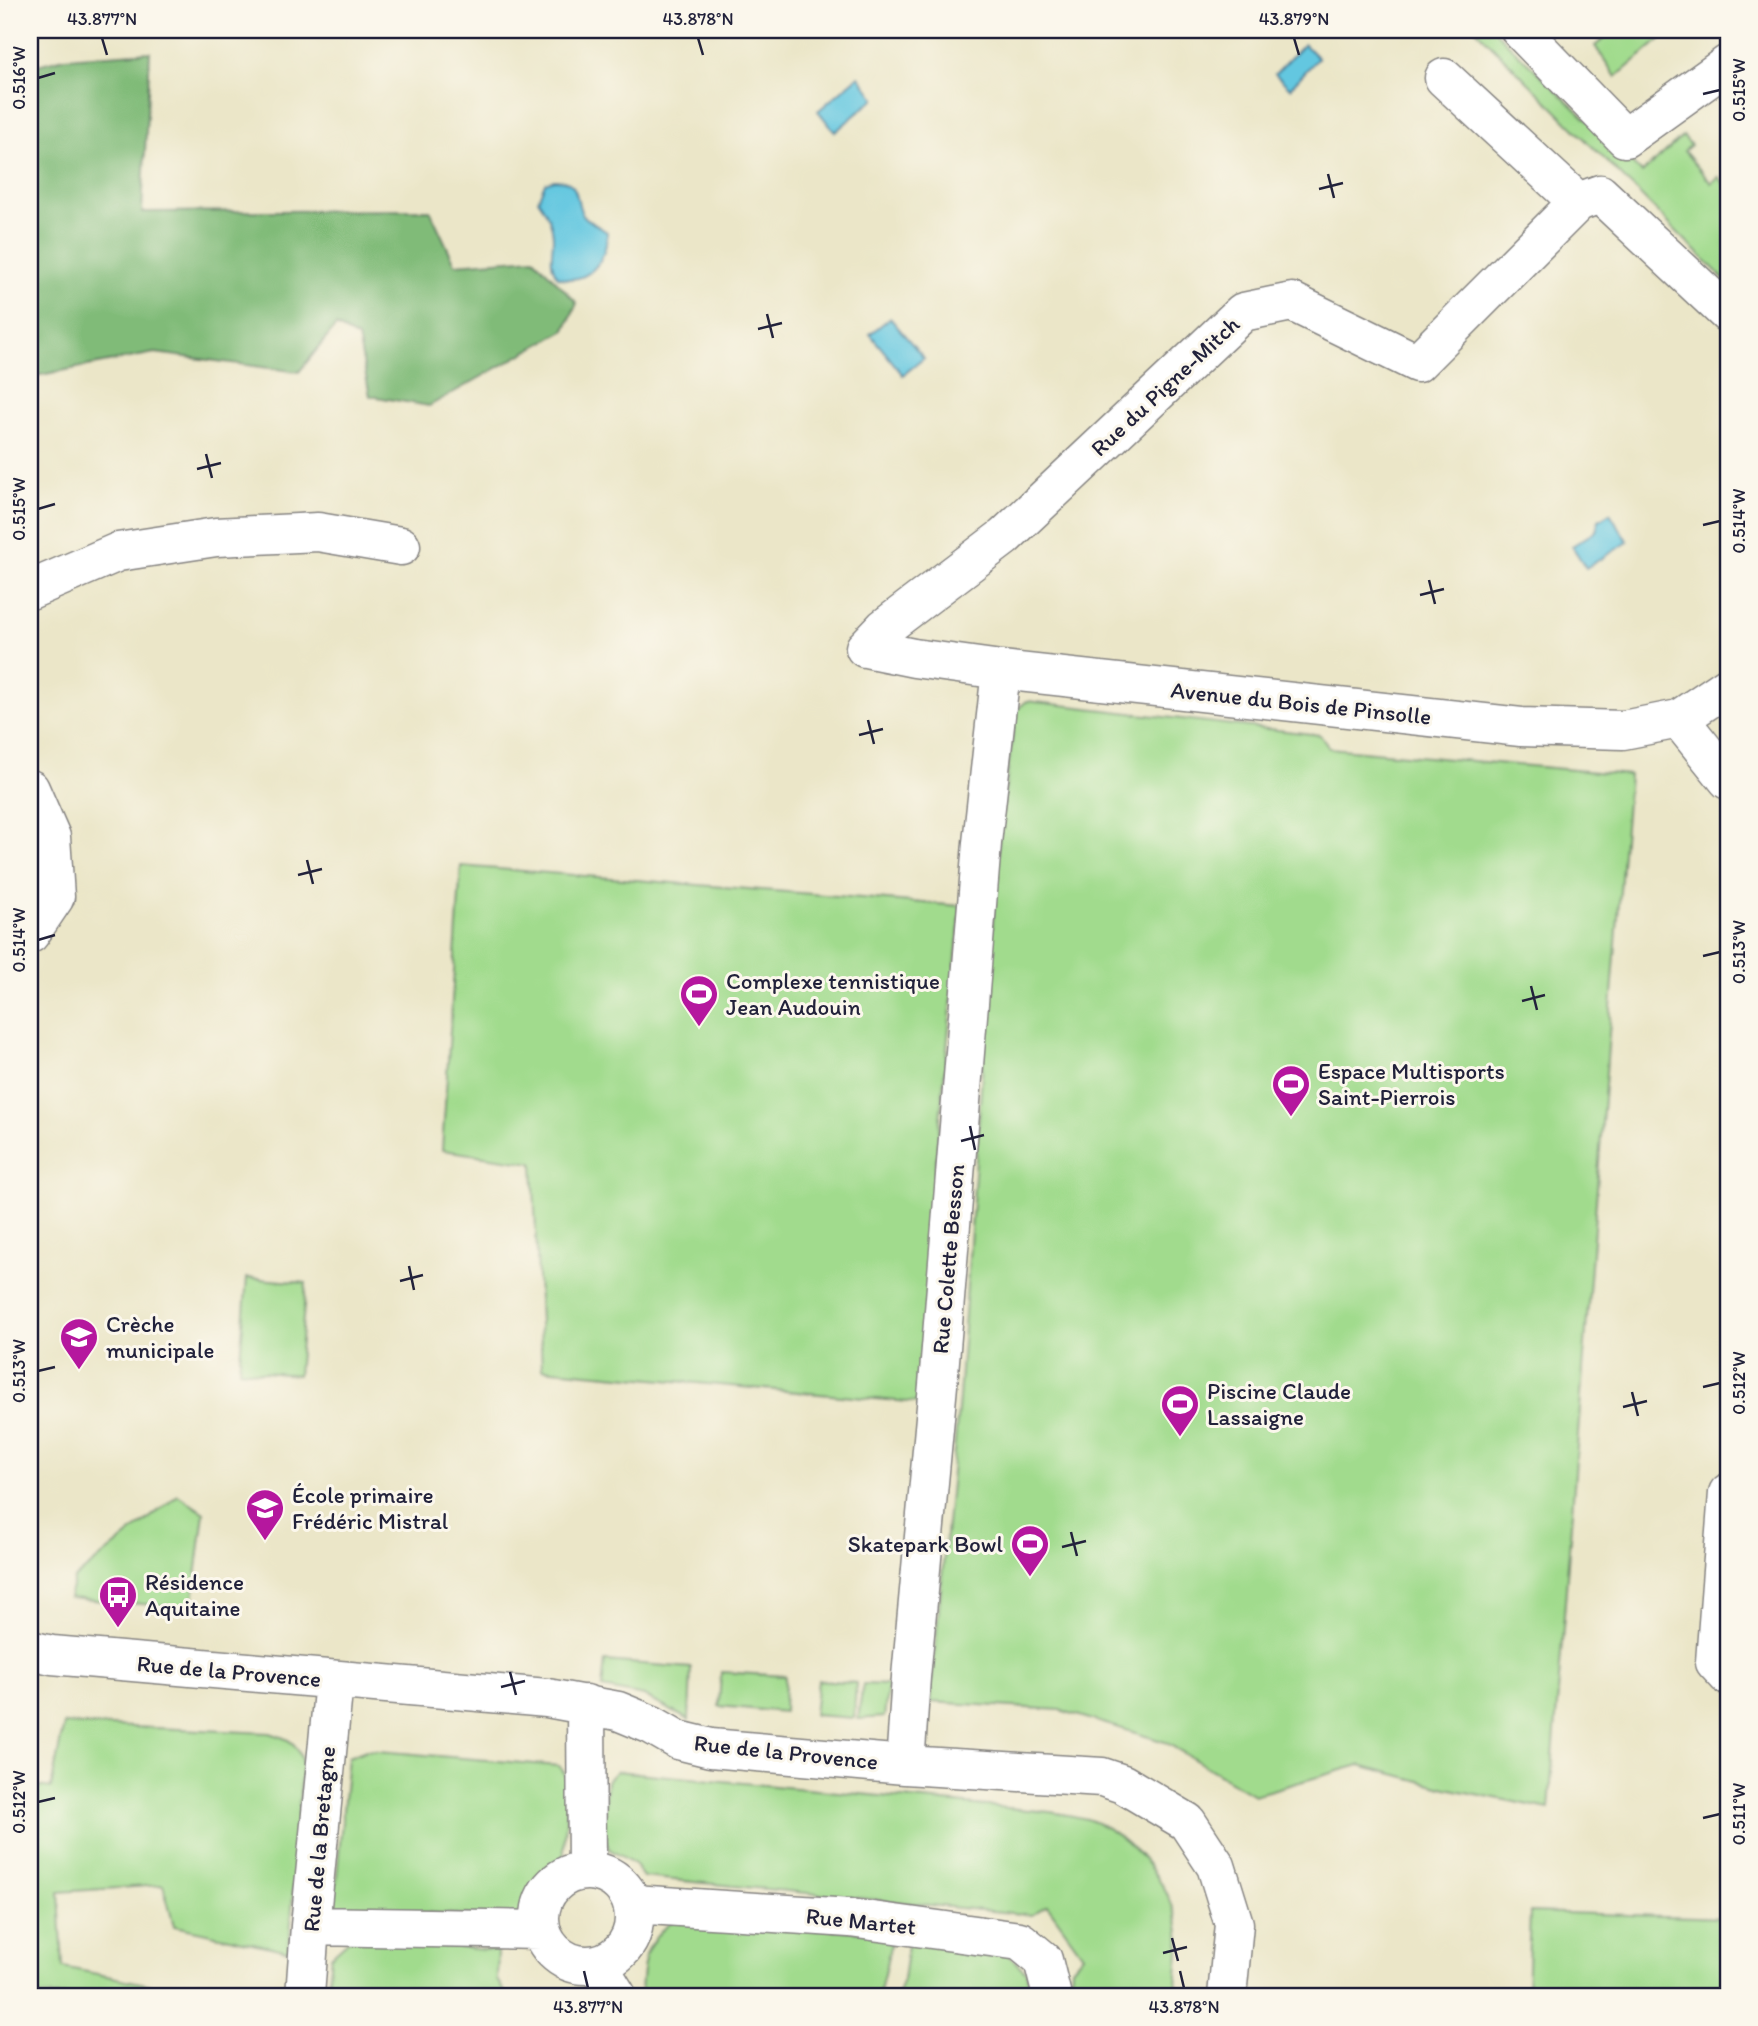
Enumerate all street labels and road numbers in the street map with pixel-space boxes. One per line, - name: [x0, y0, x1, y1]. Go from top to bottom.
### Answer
- street label: Rue du Pigne-Mitch: [1085, 310, 1245, 462]
- street label: Avenue du Bois de Pinsolle: [1169, 675, 1433, 731]
- street label: Rue Colette Besson: [926, 1163, 970, 1355]
- street label: Rue de la Provence: [136, 1649, 322, 1693]
- street label: Rue de la Provence: [693, 1728, 879, 1776]
- street label: Rue de la Bretagne: [297, 1745, 341, 1933]
- street label: Rue Martet: [805, 1901, 918, 1941]

